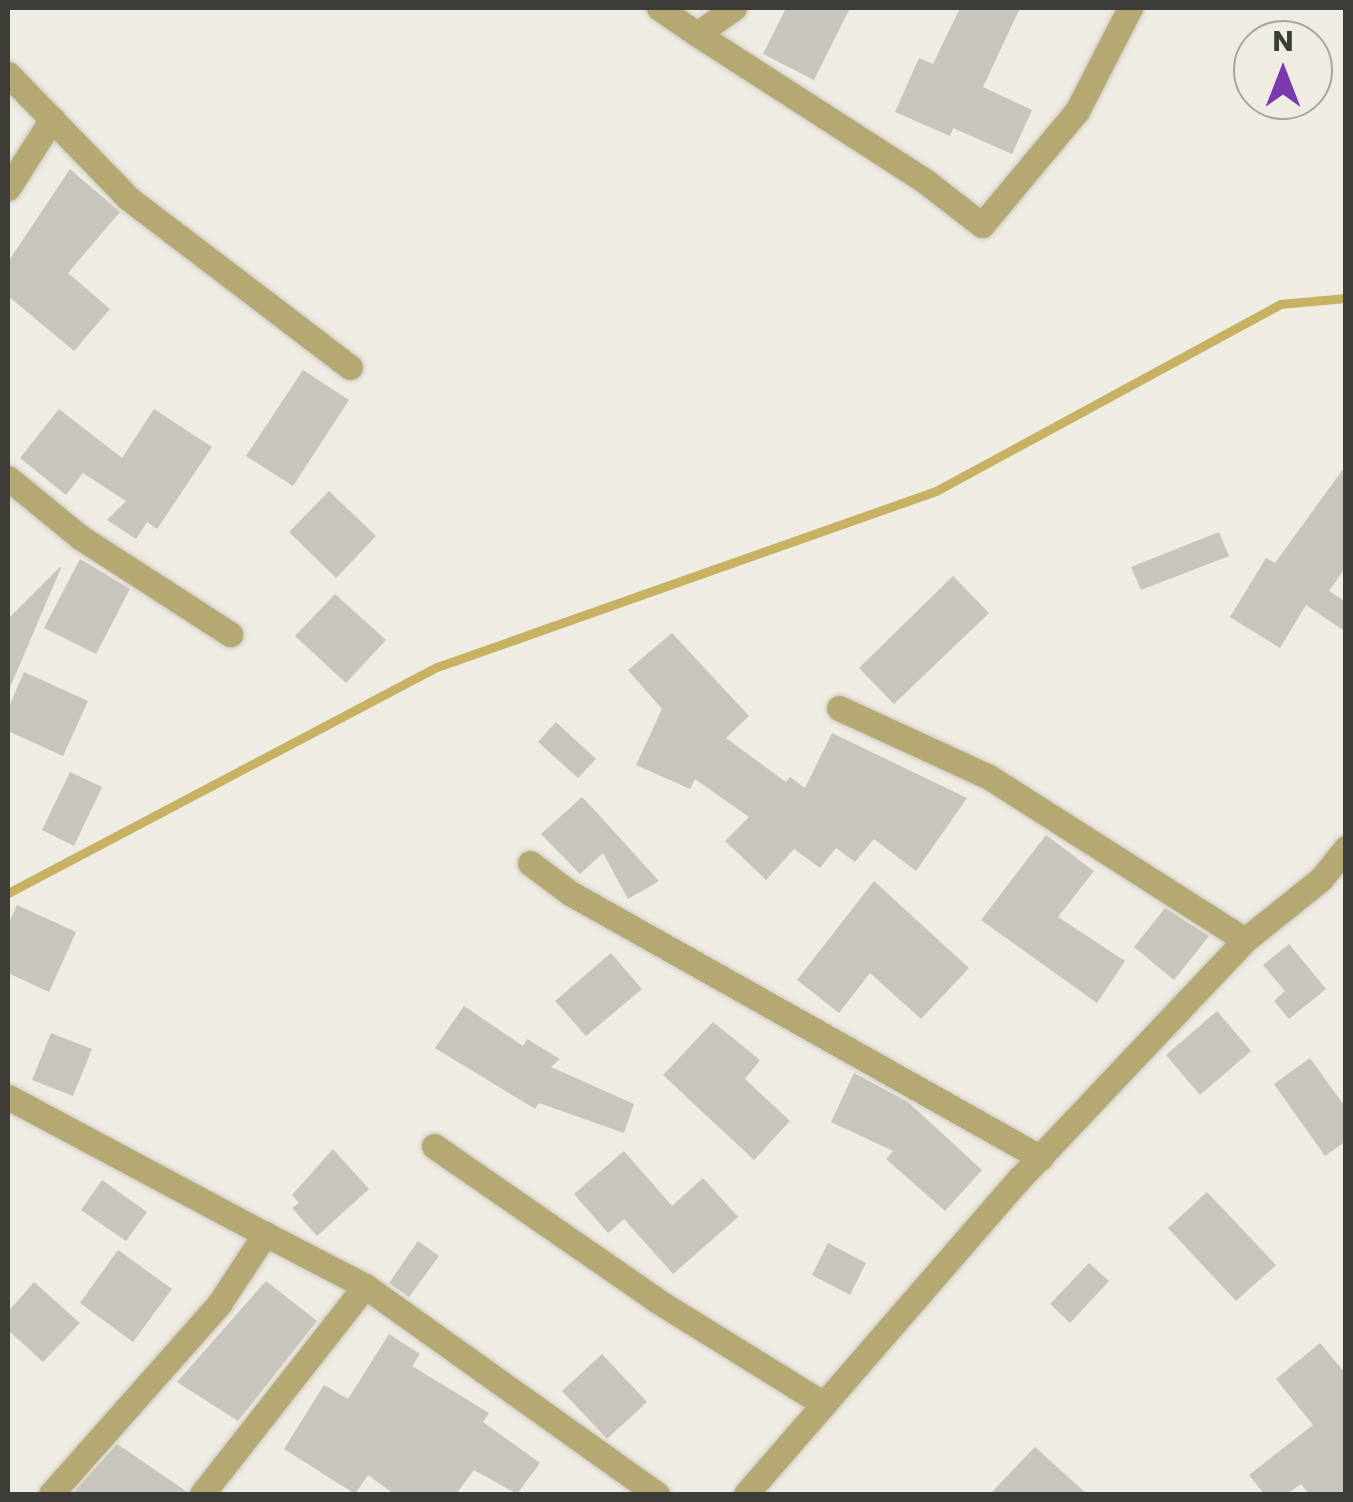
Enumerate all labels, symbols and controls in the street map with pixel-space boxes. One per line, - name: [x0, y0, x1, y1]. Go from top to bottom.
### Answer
- north arrow: [1233, 20, 1333, 120]
- text: N: [1272, 22, 1294, 61]

